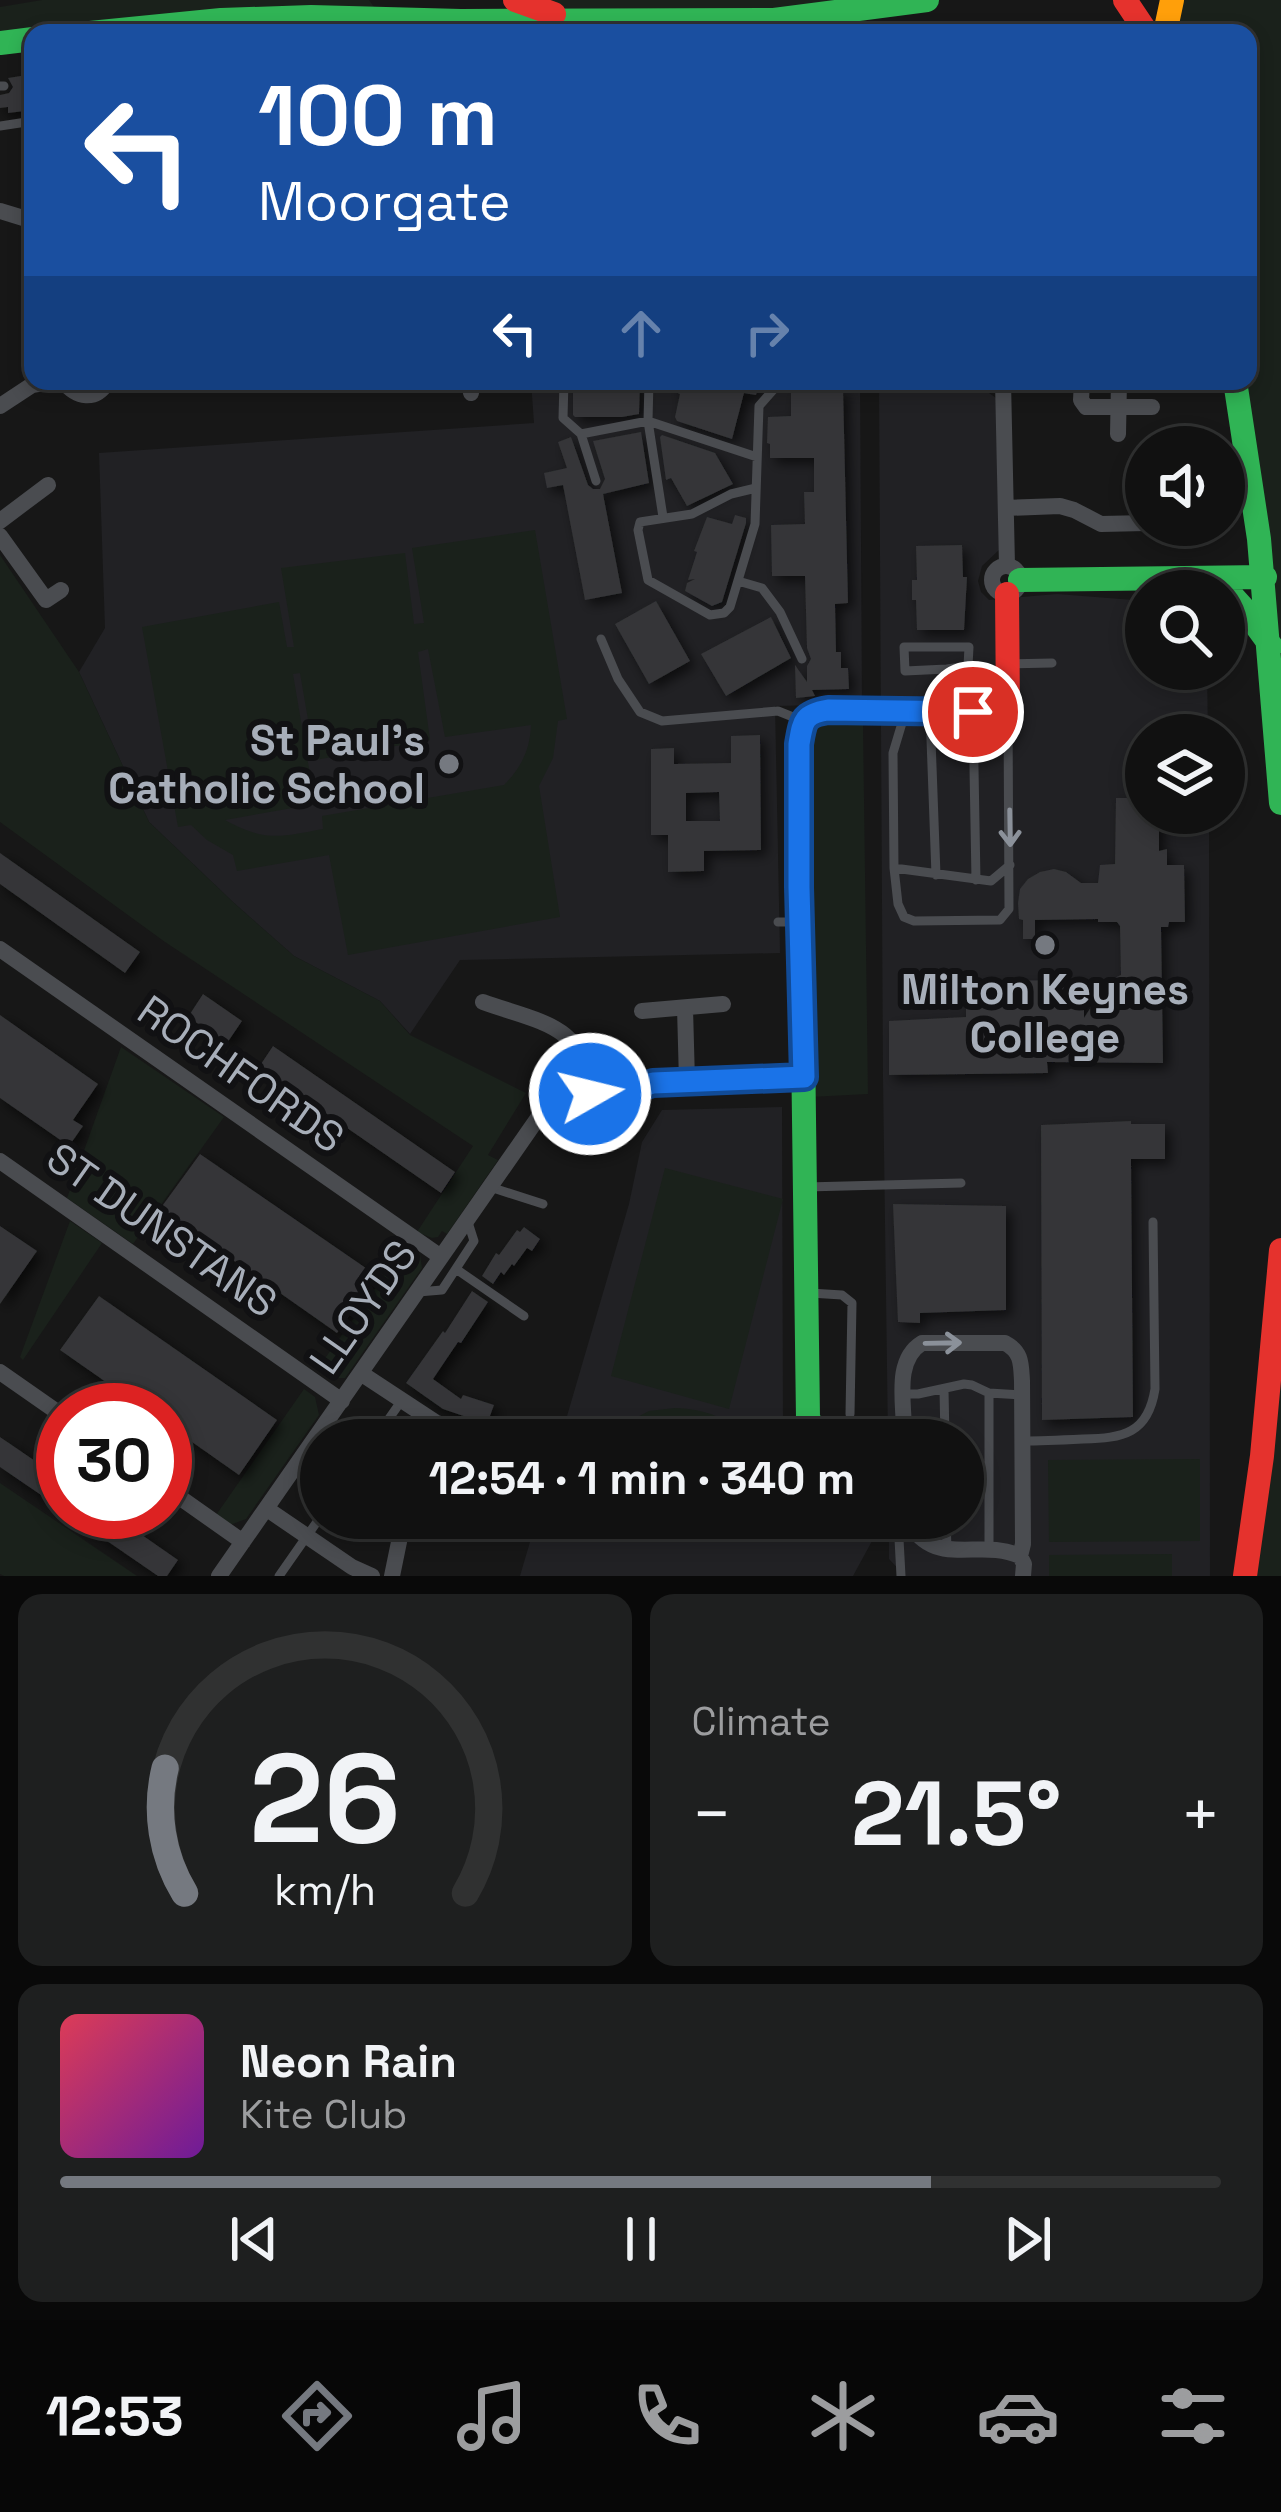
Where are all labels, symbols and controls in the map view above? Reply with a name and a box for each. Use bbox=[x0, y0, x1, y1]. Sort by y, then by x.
text: 100 m bbox=[258, 62, 498, 170]
icon: left bbox=[60, 72, 216, 228]
text: Moorgate bbox=[258, 167, 511, 236]
icon: left bbox=[482, 300, 548, 366]
icon: ahead bbox=[608, 300, 674, 366]
icon: right bbox=[734, 300, 800, 366]
map controls bbox=[1125, 426, 1245, 834]
button: sound bbox=[1125, 426, 1245, 546]
button: search bbox=[1125, 570, 1245, 690]
pin bbox=[922, 661, 1024, 763]
icon: arrive bbox=[940, 679, 1006, 745]
place label: St Paul's Catholic School bbox=[108, 714, 425, 815]
button: layers bbox=[1125, 714, 1245, 834]
marker: St Paul's Catholic School bbox=[436, 751, 462, 777]
one-way arrow bbox=[998, 808, 1021, 847]
marker: Milton Keynes College bbox=[1032, 932, 1058, 958]
place label: Milton Keynes College bbox=[901, 963, 1189, 1064]
street label: ROCHFORDS bbox=[128, 984, 354, 1164]
position arrow bbox=[527, 1031, 653, 1157]
street label: ST DUNSTANS bbox=[37, 1131, 287, 1329]
street label: LLOYDS bbox=[298, 1230, 428, 1384]
one-way arrow bbox=[923, 1332, 962, 1354]
speed limit sign: 30 bbox=[36, 1383, 192, 1539]
text: 12:54 · 1 min · 340 m bbox=[429, 1450, 855, 1507]
text: Climate bbox=[692, 1697, 831, 1746]
text: 26 bbox=[249, 1719, 400, 1878]
text: 21.5° bbox=[851, 1756, 1061, 1871]
text: − bbox=[692, 1772, 732, 1856]
text: + bbox=[1180, 1772, 1221, 1856]
text: km/h bbox=[274, 1863, 376, 1918]
text: Neon Rain bbox=[240, 2033, 457, 2090]
text: Kite Club bbox=[240, 2090, 407, 2139]
icon: previous bbox=[221, 2206, 287, 2272]
icon: pause bbox=[608, 2206, 674, 2272]
icon: next bbox=[995, 2206, 1061, 2272]
icon: directions bbox=[275, 2374, 359, 2458]
icon: music bbox=[450, 2374, 534, 2458]
icon: phone bbox=[625, 2374, 709, 2458]
icon: climate bbox=[801, 2374, 885, 2458]
icon: car bbox=[976, 2374, 1060, 2458]
icon: filters bbox=[1151, 2374, 1235, 2458]
text: 12:53 bbox=[46, 2382, 183, 2451]

